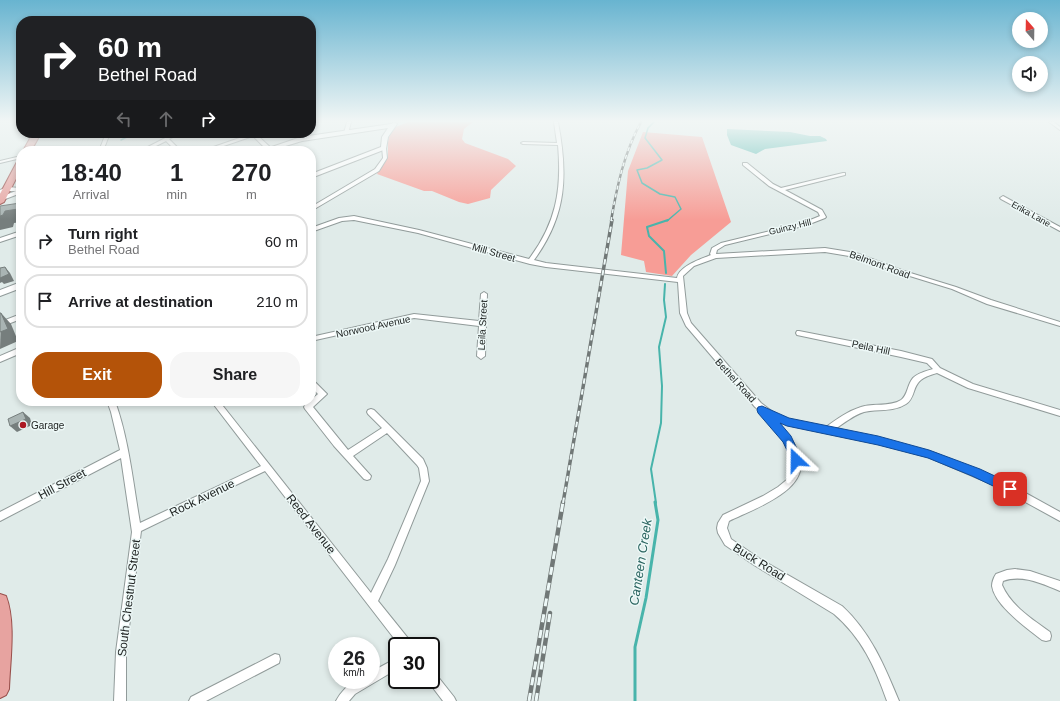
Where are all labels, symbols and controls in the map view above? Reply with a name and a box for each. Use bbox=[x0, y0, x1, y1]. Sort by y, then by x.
north arrow bbox=[1012, 12, 1048, 48]
map controls bbox=[1012, 12, 1048, 92]
icon: right bbox=[32, 32, 84, 84]
text: 60 m bbox=[98, 32, 162, 63]
button: sound bbox=[1012, 56, 1048, 92]
text: Bethel Road bbox=[98, 65, 197, 85]
icon: left bbox=[113, 108, 135, 130]
icon: ahead bbox=[155, 108, 177, 130]
icon: right bbox=[197, 108, 219, 130]
text: 18:40 bbox=[60, 159, 122, 186]
text: 1 bbox=[170, 159, 183, 186]
text: 270 bbox=[232, 159, 272, 186]
text: Arrival bbox=[73, 187, 110, 202]
text: min bbox=[166, 187, 187, 202]
text: m bbox=[246, 187, 257, 202]
street label: Erika Lane bbox=[1010, 199, 1052, 229]
street label: Guinzy Hill bbox=[768, 217, 812, 237]
text: Turn right bbox=[68, 225, 138, 242]
icon: right bbox=[34, 230, 56, 252]
text: 60 m bbox=[265, 233, 298, 250]
street label: Mill Street bbox=[471, 241, 517, 264]
text: Bethel Road bbox=[68, 242, 140, 257]
street label: Belmont Road bbox=[848, 248, 911, 280]
icon: arrive bbox=[34, 290, 56, 312]
text: Arrive at destination bbox=[68, 293, 213, 310]
text: 210 m bbox=[256, 293, 298, 310]
street label: Leila Street bbox=[476, 299, 489, 351]
street label: Norwood Avenue bbox=[335, 313, 412, 340]
street label: Peila Hill bbox=[851, 338, 891, 357]
button: Exit bbox=[32, 352, 162, 398]
button: Share bbox=[170, 352, 300, 398]
street label: Bethel Road bbox=[713, 356, 758, 404]
marker: Garage bbox=[18, 420, 28, 430]
place label: Garage bbox=[31, 420, 65, 431]
position arrow bbox=[775, 439, 817, 481]
street label: Hill Street bbox=[36, 465, 89, 502]
pin bbox=[993, 472, 1027, 506]
street label: Rock Avenue bbox=[167, 476, 237, 520]
icon: arrive bbox=[999, 478, 1021, 500]
street label: Reed Avenue bbox=[283, 491, 339, 557]
water label: Canteen Creek bbox=[626, 516, 655, 606]
street label: South Chestnut Street bbox=[115, 538, 143, 657]
street label: Buck Road bbox=[730, 541, 788, 583]
speed limit sign: 30 bbox=[388, 637, 440, 689]
text: 26 bbox=[343, 647, 365, 669]
text: km/h bbox=[343, 667, 365, 678]

